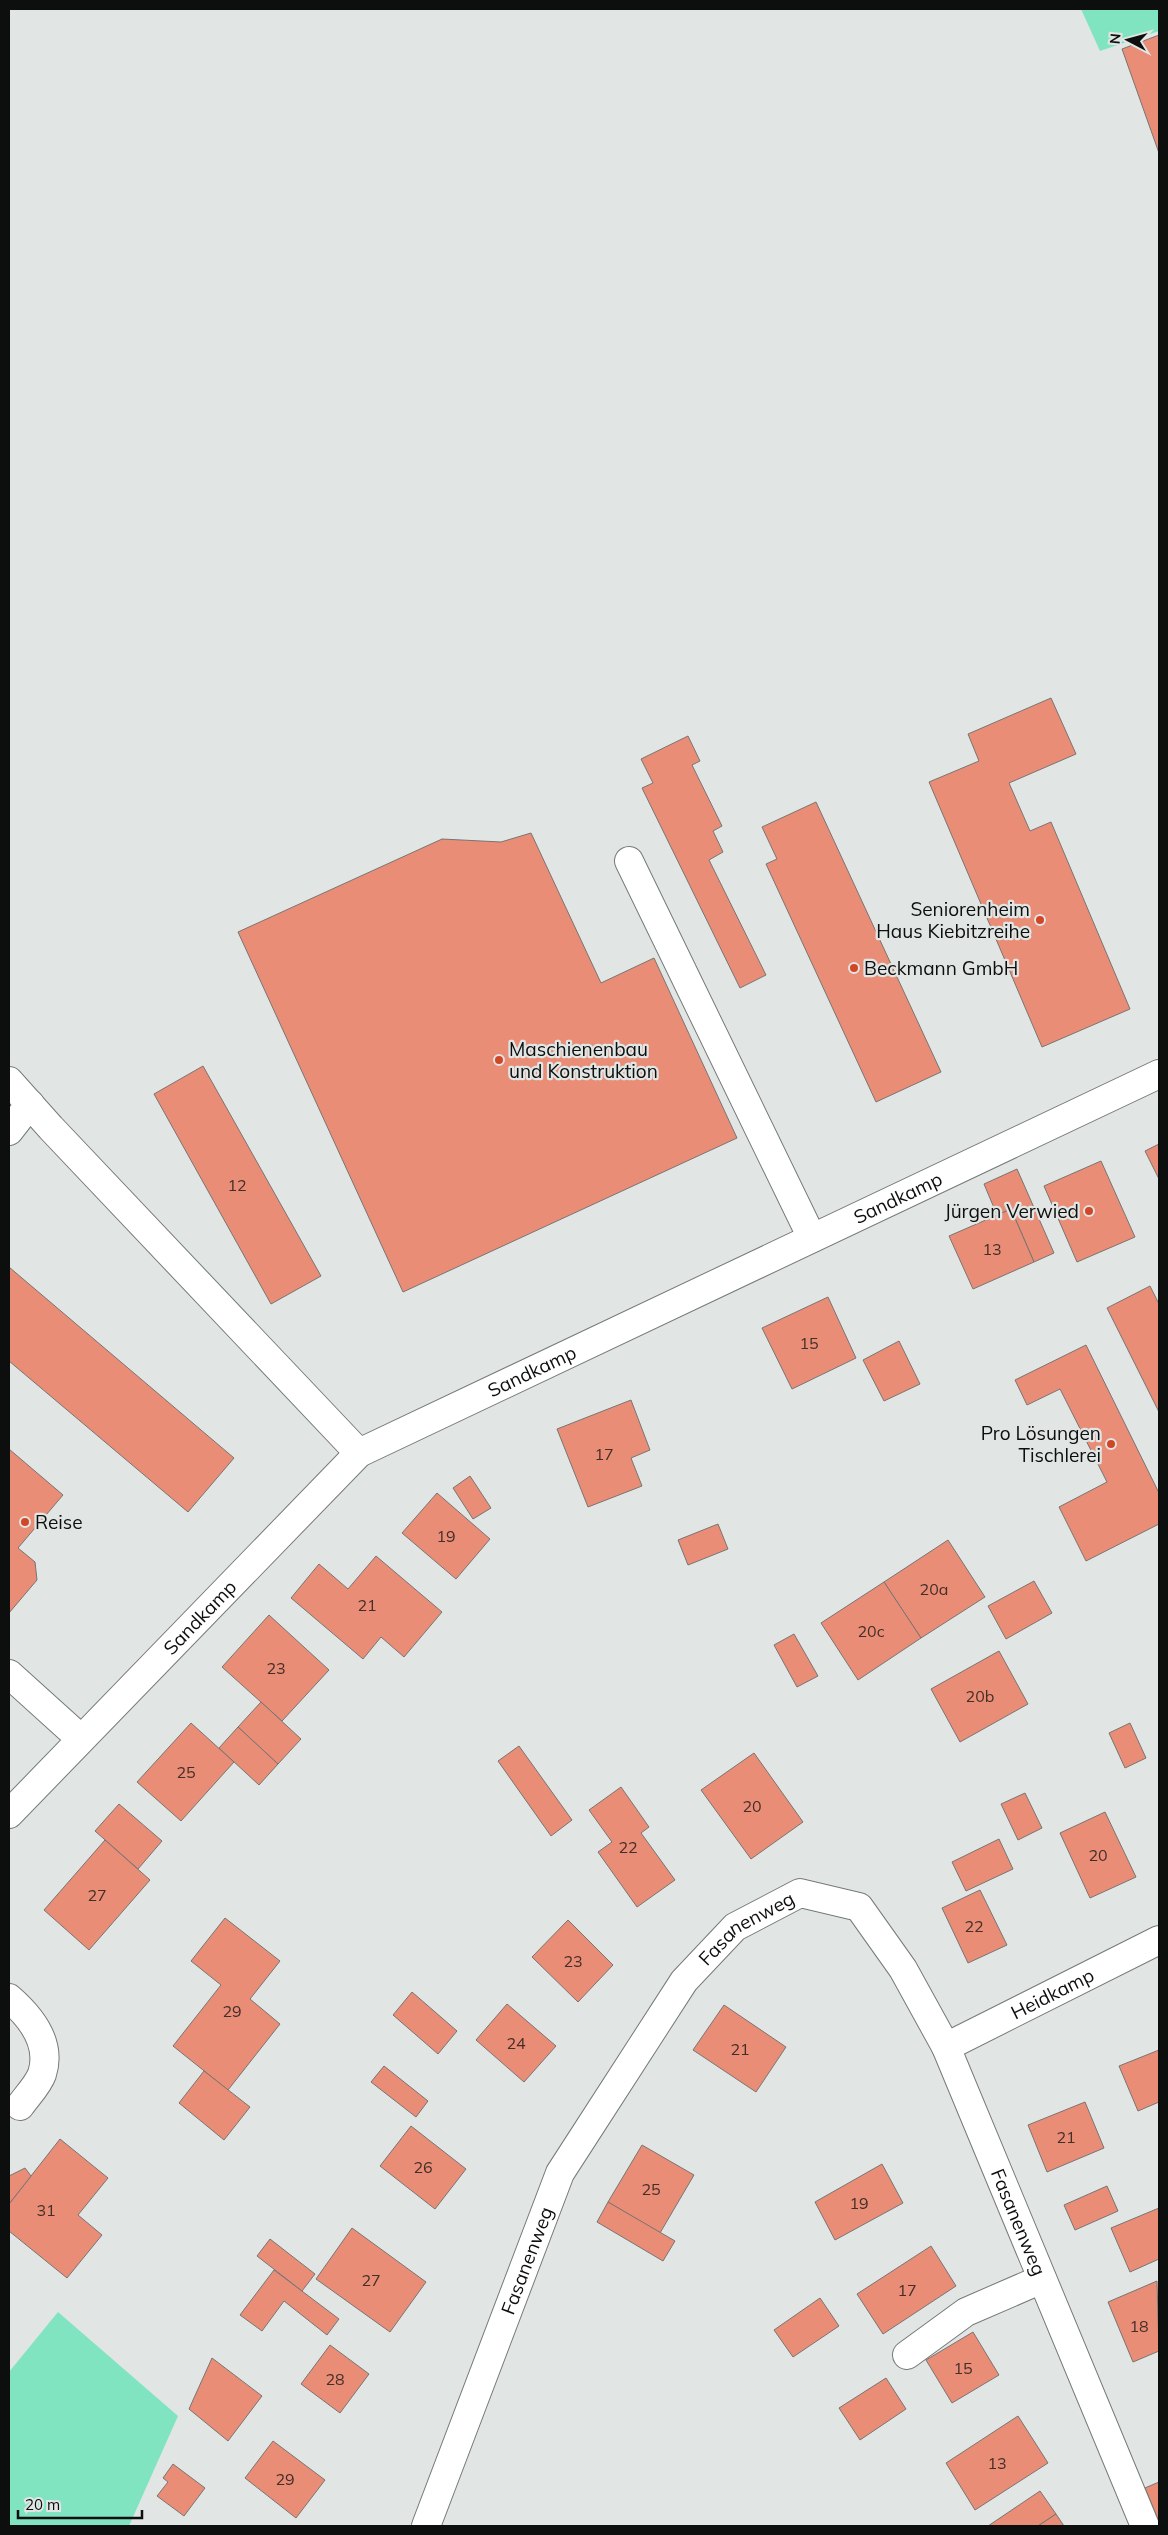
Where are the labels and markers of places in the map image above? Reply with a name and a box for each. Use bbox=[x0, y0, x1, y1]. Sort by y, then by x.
place label: Seniorenheim Haus Kiebitzreihe bbox=[876, 897, 1030, 943]
marker: Seniorenheim Haus Kiebitzreihe bbox=[1034, 914, 1046, 926]
place label: Beckmann GmbH bbox=[864, 956, 1018, 980]
marker: Beckmann GmbH bbox=[848, 962, 860, 974]
place label: Maschienenbau und Konstruktion bbox=[509, 1037, 658, 1083]
marker: Maschienenbau und Konstruktion bbox=[493, 1054, 505, 1066]
place label: Jürgen Verwied bbox=[944, 1199, 1079, 1223]
marker: Jürgen Verwied bbox=[1083, 1205, 1095, 1217]
place label: Pro Lösungen Tischlerei bbox=[981, 1421, 1101, 1467]
marker: Pro Lösungen Tischlerei bbox=[1105, 1438, 1117, 1450]
place label: Reise bbox=[35, 1510, 83, 1534]
marker: Reise bbox=[19, 1516, 31, 1528]

